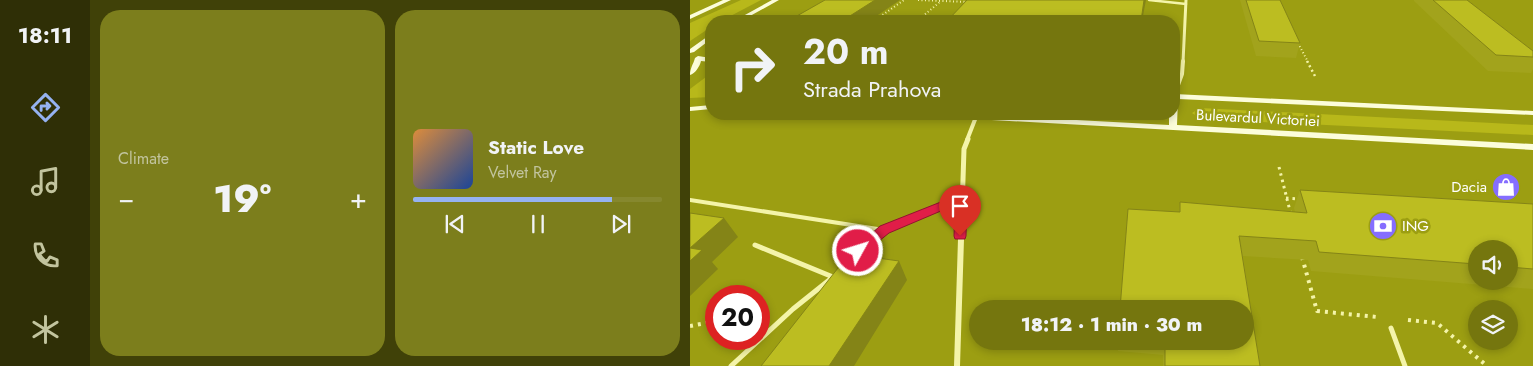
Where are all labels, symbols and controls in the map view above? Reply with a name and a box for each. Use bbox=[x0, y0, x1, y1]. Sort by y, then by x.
text: 18:11 bbox=[18, 19, 72, 51]
text: 20 m bbox=[803, 27, 888, 77]
icon: right bbox=[720, 35, 785, 100]
text: Strada Prahova bbox=[803, 73, 941, 105]
icon: directions bbox=[28, 90, 63, 125]
street label: Bulevardul Victoriei bbox=[1196, 104, 1320, 132]
text: Static Love bbox=[488, 134, 584, 161]
text: Climate bbox=[118, 147, 169, 170]
text: Velvet Ray bbox=[488, 161, 557, 184]
icon: music bbox=[28, 164, 63, 199]
text: 19° bbox=[213, 171, 271, 226]
shop icon: Dacia bbox=[1491, 172, 1521, 202]
place label: Dacia bbox=[1451, 176, 1487, 198]
text: − bbox=[118, 178, 135, 219]
text: + bbox=[350, 178, 367, 219]
pin bbox=[939, 185, 981, 236]
icon: arrive bbox=[946, 192, 974, 220]
icon: previous bbox=[441, 210, 469, 238]
icon: pause bbox=[524, 210, 552, 238]
icon: next bbox=[607, 210, 635, 238]
bank icon: ING bbox=[1368, 211, 1398, 241]
place label: ING bbox=[1402, 215, 1429, 237]
position arrow bbox=[831, 224, 883, 276]
icon: phone bbox=[28, 238, 63, 273]
map controls bbox=[1468, 240, 1518, 350]
button: sound bbox=[1468, 240, 1518, 290]
speed limit sign: 20 bbox=[705, 285, 770, 350]
button: layers bbox=[1468, 300, 1518, 350]
text: 18:12 · 1 min · 30 m bbox=[1021, 311, 1202, 338]
icon: climate bbox=[28, 312, 63, 347]

